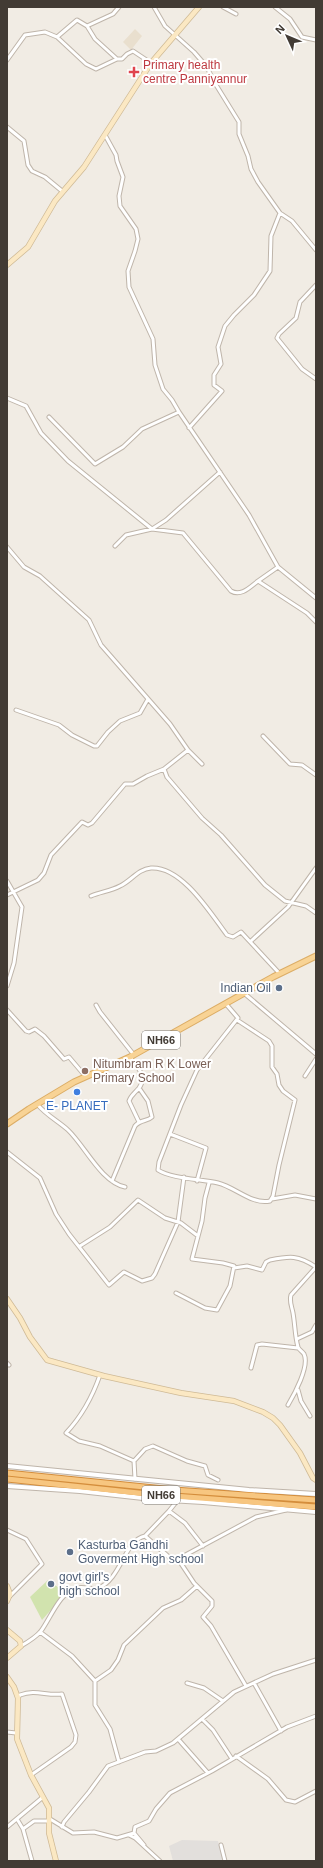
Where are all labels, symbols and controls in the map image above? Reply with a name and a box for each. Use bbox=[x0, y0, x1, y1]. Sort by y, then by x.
north arrow bbox=[267, 16, 307, 56]
text: N bbox=[273, 22, 287, 36]
place label: Primary health centre Panniyannur bbox=[143, 58, 247, 86]
marker: Primary health centre Panniyannur bbox=[128, 66, 140, 78]
place label: Indian Oil bbox=[220, 981, 271, 995]
marker: Indian Oil bbox=[274, 983, 284, 993]
road number: NH66 bbox=[142, 1031, 180, 1049]
place label: Nitumbram R K Lower Primary School bbox=[93, 1057, 211, 1085]
marker: Nitumbram R K Lower Primary School bbox=[80, 1066, 90, 1076]
marker: E- PLANET bbox=[72, 1087, 82, 1097]
place label: E- PLANET bbox=[46, 1099, 109, 1113]
road number: NH66 bbox=[142, 1486, 180, 1504]
place label: Kasturba Gandhi Goverment High school bbox=[78, 1538, 203, 1566]
marker: Kasturba Gandhi Goverment High school bbox=[65, 1547, 75, 1557]
place label: govt girl's high school bbox=[59, 1570, 120, 1598]
marker: govt girl's high school bbox=[46, 1579, 56, 1589]

